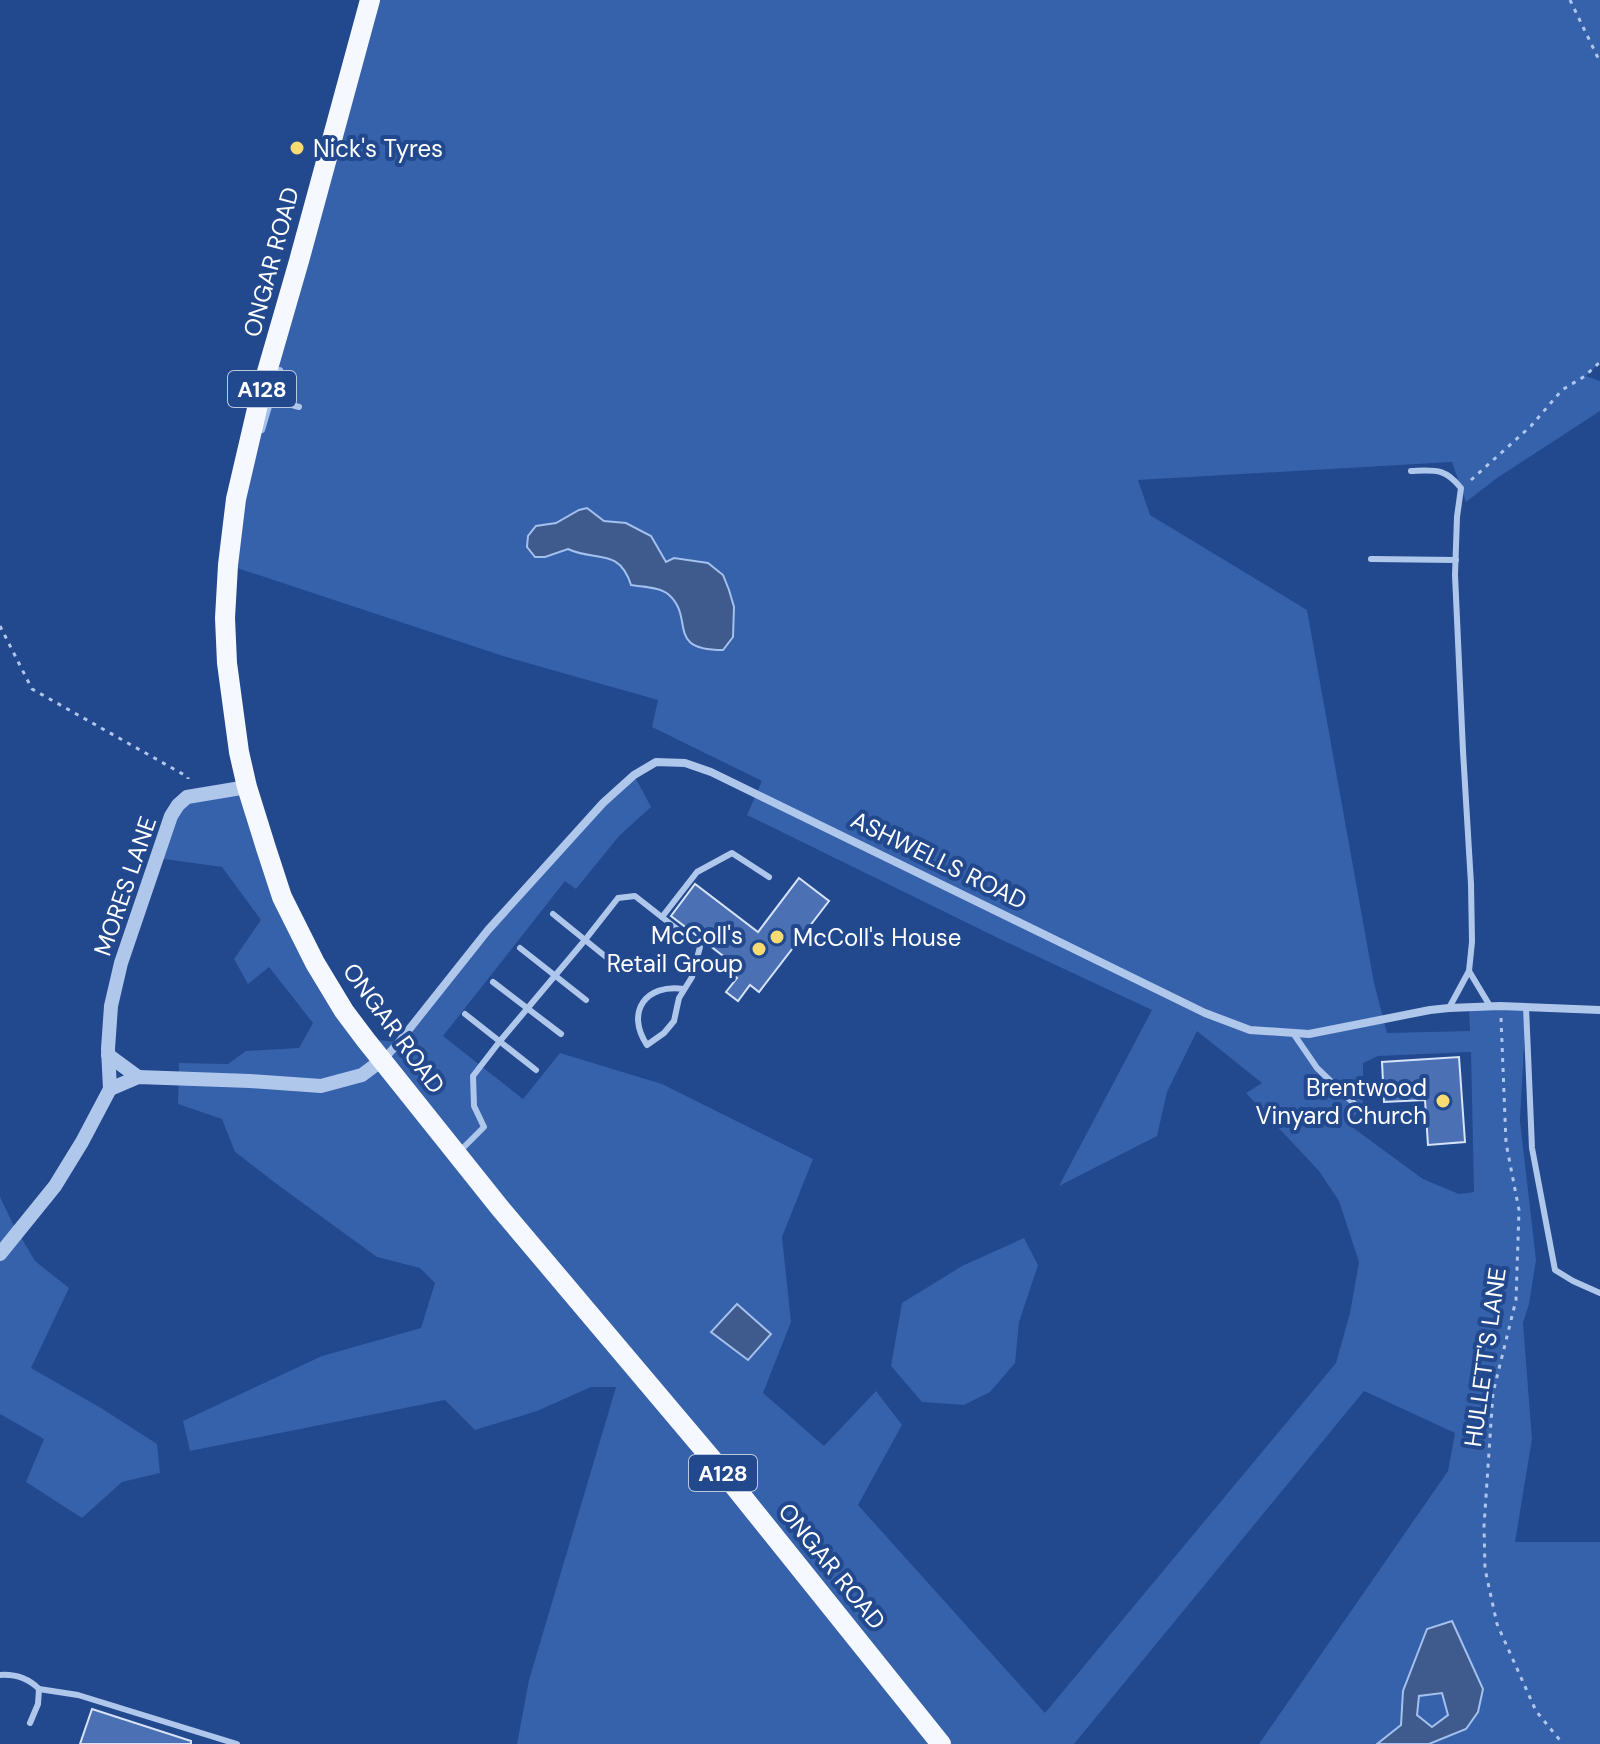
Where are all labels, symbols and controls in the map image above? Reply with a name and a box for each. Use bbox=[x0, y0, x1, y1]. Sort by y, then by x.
place label: Nick's Tyres bbox=[313, 133, 443, 164]
marker: Nick's Tyres bbox=[288, 139, 306, 157]
street label: ONGAR ROAD bbox=[236, 184, 306, 340]
road number: A128 bbox=[228, 371, 296, 407]
street label: ASHWELLS ROAD bbox=[846, 804, 1032, 916]
street label: MORES LANE bbox=[87, 812, 163, 960]
place label: McColl's Retail Group bbox=[607, 920, 743, 979]
place label: McColl's House bbox=[793, 922, 961, 953]
marker: McColl's House bbox=[768, 928, 786, 946]
marker: McColl's Retail Group bbox=[750, 940, 768, 958]
street label: ONGAR ROAD bbox=[336, 957, 452, 1099]
place label: Brentwood Vinyard Church bbox=[1256, 1072, 1427, 1131]
marker: Brentwood Vinyard Church bbox=[1434, 1092, 1452, 1110]
street label: HULLETT'S LANE bbox=[1457, 1265, 1513, 1449]
road number: A128 bbox=[689, 1455, 757, 1491]
street label: ONGAR ROAD bbox=[771, 1496, 893, 1636]

